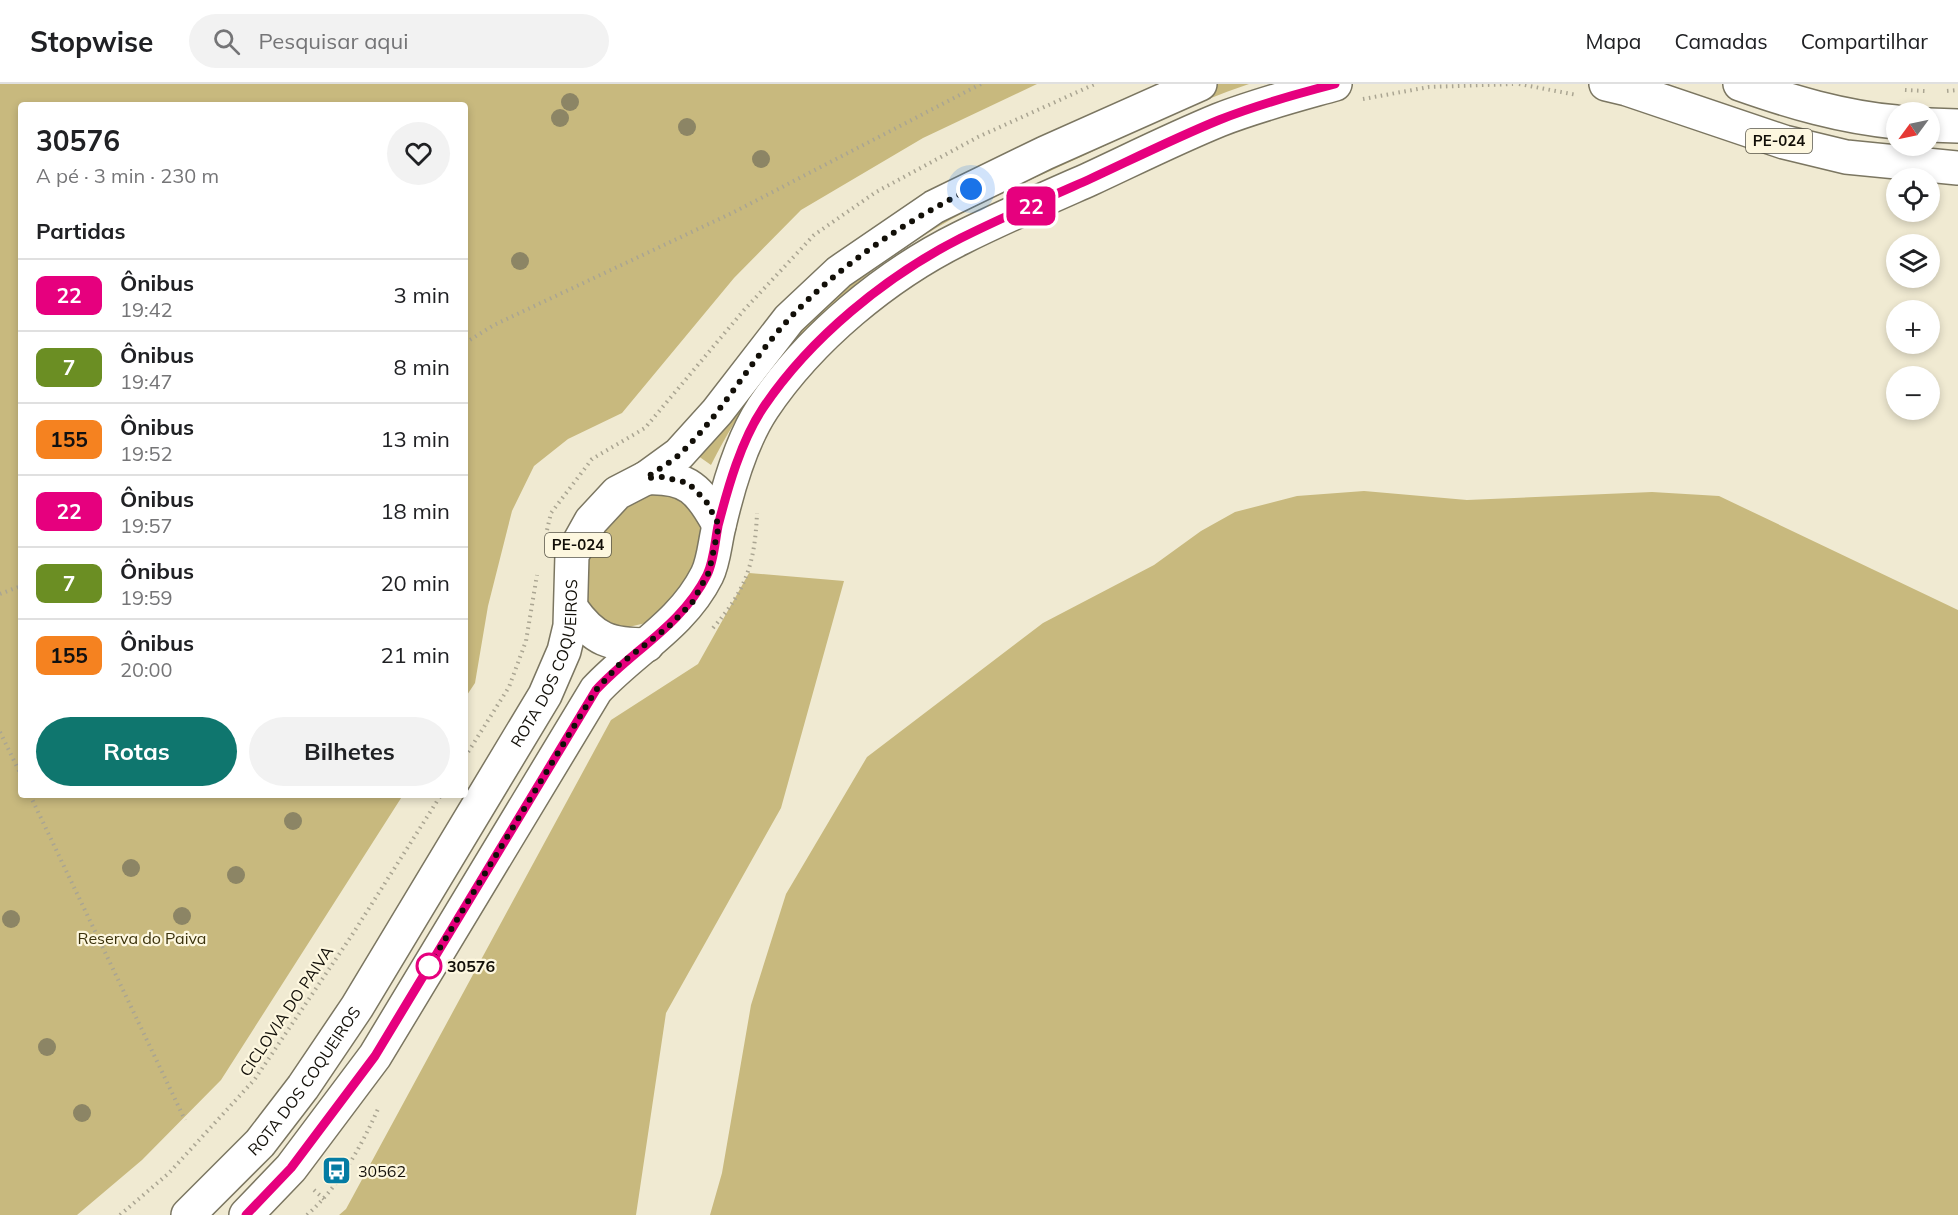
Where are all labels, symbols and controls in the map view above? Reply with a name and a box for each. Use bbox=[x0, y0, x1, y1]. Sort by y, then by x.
search box bbox=[189, 14, 609, 68]
text: Stopwise bbox=[30, 24, 153, 59]
icon: search bbox=[210, 25, 243, 58]
text: Pesquisar aqui bbox=[258, 27, 408, 55]
text: Mapa bbox=[1586, 28, 1641, 54]
text: Camadas bbox=[1674, 28, 1768, 54]
text: Compartilhar bbox=[1801, 28, 1928, 54]
north arrow bbox=[1886, 102, 1940, 156]
map controls bbox=[1886, 102, 1940, 420]
button: heart bbox=[387, 122, 450, 185]
text: 30576 bbox=[36, 123, 120, 158]
road number: PE-024 bbox=[1746, 129, 1812, 153]
text: A pé · 3 min · 230 m bbox=[36, 163, 219, 188]
button: locate bbox=[1886, 168, 1940, 222]
your location bbox=[956, 174, 986, 204]
line badge: 22 bbox=[1004, 186, 1058, 226]
text: 22 bbox=[1018, 193, 1044, 219]
text: Partidas bbox=[36, 217, 125, 245]
button: layers bbox=[1886, 234, 1940, 288]
text: Ônibus bbox=[120, 269, 194, 297]
text: 3 min bbox=[394, 281, 450, 309]
text: 22 bbox=[56, 282, 82, 308]
text: 19:42 bbox=[120, 297, 173, 322]
button: + bbox=[1886, 300, 1940, 354]
text: Ônibus bbox=[120, 341, 194, 369]
text: 8 min bbox=[394, 353, 450, 381]
text: 7 bbox=[63, 354, 75, 380]
button: − bbox=[1886, 366, 1940, 420]
text: 19:47 bbox=[120, 369, 173, 394]
text: Ônibus bbox=[120, 413, 194, 441]
text: 13 min bbox=[380, 425, 450, 453]
text: 155 bbox=[50, 426, 88, 452]
text: 19:52 bbox=[120, 441, 173, 466]
text: Ônibus bbox=[120, 485, 194, 513]
text: 18 min bbox=[380, 497, 450, 525]
text: 22 bbox=[56, 498, 82, 524]
text: 19:57 bbox=[120, 513, 173, 538]
road number: PE-024 bbox=[545, 533, 611, 557]
text: Ônibus bbox=[120, 557, 194, 585]
text: 20 min bbox=[380, 569, 450, 597]
text: 7 bbox=[63, 570, 75, 596]
street label: ROTA DOS COQUEIROS bbox=[506, 579, 581, 751]
text: 19:59 bbox=[120, 585, 173, 610]
text: Ônibus bbox=[120, 629, 194, 657]
text: 21 min bbox=[380, 641, 450, 669]
text: 155 bbox=[50, 642, 88, 668]
text: 20:00 bbox=[120, 657, 173, 682]
button: Rotas bbox=[36, 717, 237, 786]
button: Bilhetes bbox=[249, 717, 450, 786]
park label: Reserva do Paiva bbox=[78, 928, 206, 948]
street label: CICLOVIA DO PAIVA bbox=[235, 942, 337, 1080]
marker: 30576 bbox=[416, 953, 442, 979]
place label: 30576 bbox=[447, 956, 495, 976]
street label: ROTA DOS COQUEIROS bbox=[243, 1002, 365, 1160]
bus stop icon: 30562 bbox=[321, 1155, 353, 1187]
place label: 30562 bbox=[358, 1161, 406, 1181]

